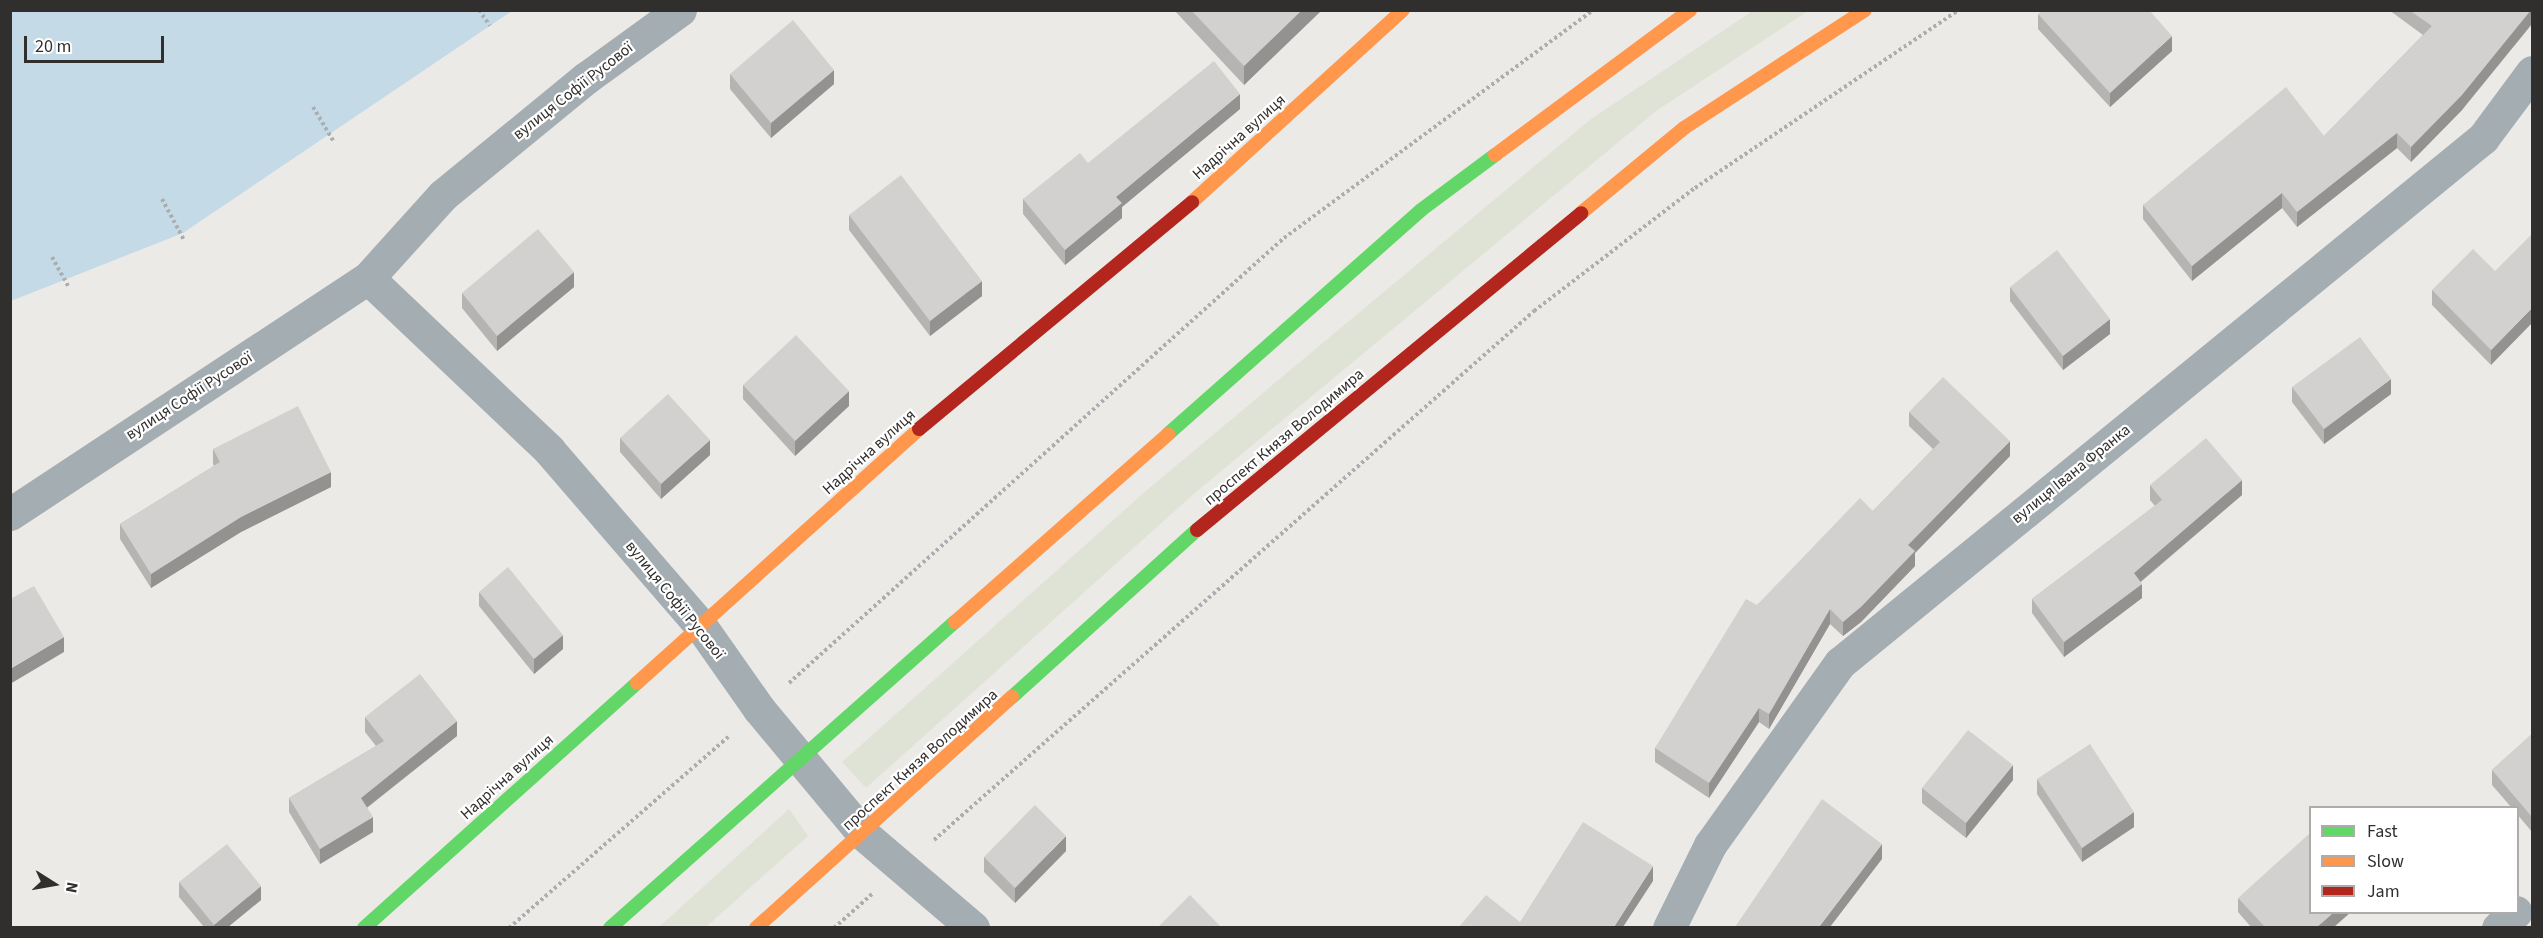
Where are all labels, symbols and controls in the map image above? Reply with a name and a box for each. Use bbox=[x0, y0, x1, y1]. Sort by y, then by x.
scale bar bbox=[27, 24, 166, 62]
text: 20 m bbox=[35, 34, 71, 59]
street label: вулиця Софії Русової bbox=[509, 38, 637, 144]
street label: Надрічна вулиця bbox=[1189, 90, 1289, 184]
street label: вулиця Софії Русової bbox=[122, 348, 256, 444]
street label: проспект Князя Володимира bbox=[1200, 365, 1368, 509]
street label: Надрічна вулиця bbox=[819, 405, 919, 499]
street label: вулиця Івана Франка bbox=[2008, 420, 2134, 528]
street label: вулиця Софії Русової bbox=[621, 537, 729, 663]
street label: проспект Князя Володимира bbox=[838, 685, 1002, 835]
street label: Надрічна вулиця bbox=[457, 730, 557, 824]
legend bbox=[2309, 806, 2519, 914]
text: Fast bbox=[2367, 819, 2398, 844]
text: Slow bbox=[2367, 849, 2404, 874]
north arrow bbox=[24, 854, 84, 914]
text: Jam bbox=[2367, 879, 2400, 904]
text: N bbox=[60, 880, 83, 895]

